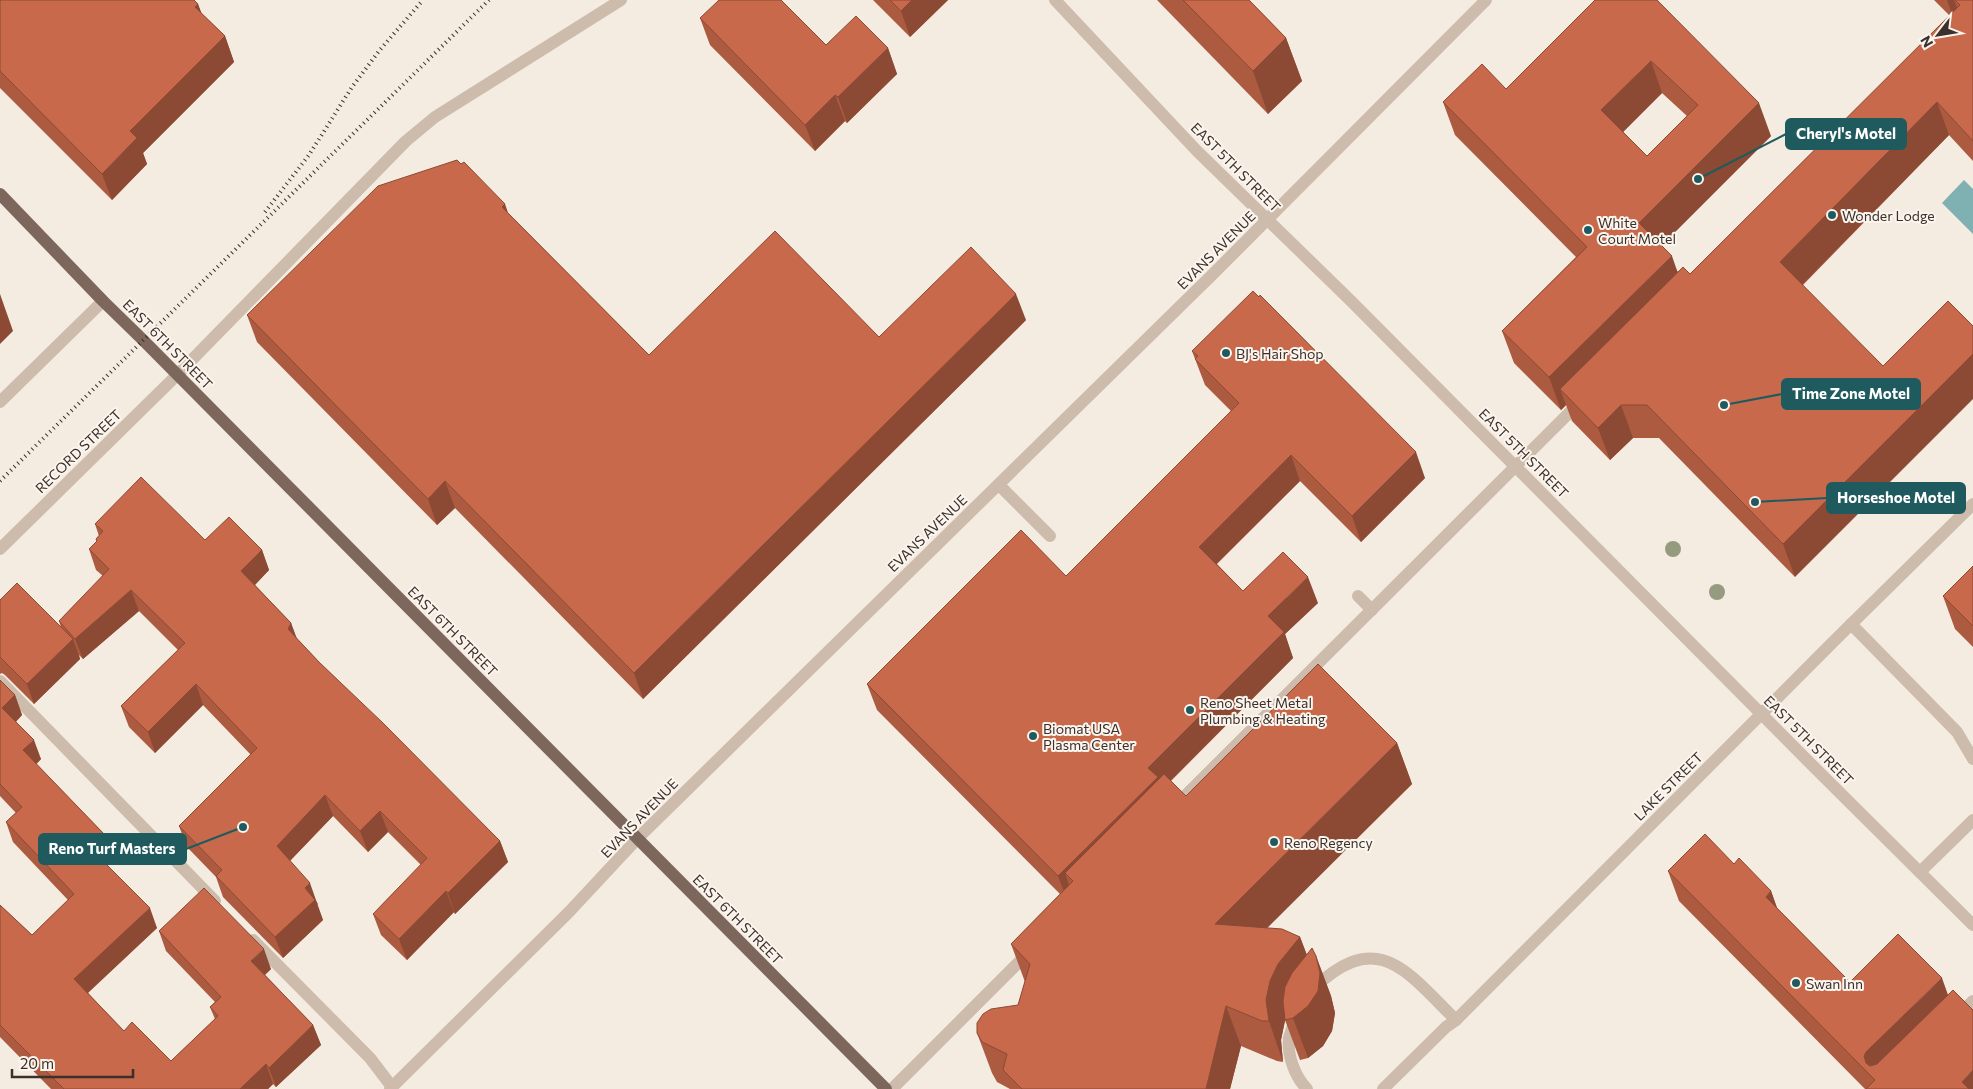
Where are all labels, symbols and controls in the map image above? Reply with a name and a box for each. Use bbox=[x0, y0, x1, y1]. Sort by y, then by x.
north arrow bbox=[1913, 10, 1963, 60]
text: N bbox=[1916, 33, 1936, 51]
street label: EAST 5TH STREET bbox=[1188, 119, 1284, 215]
callout: Cheryl's Motel bbox=[1786, 119, 1906, 149]
text: Cheryl's Motel bbox=[1796, 124, 1896, 142]
street label: EVANS AVENUE bbox=[1173, 207, 1259, 293]
place label: Wonder Lodge bbox=[1842, 207, 1935, 224]
marker: Wonder Lodge bbox=[1826, 209, 1838, 221]
place label: White Court Motel bbox=[1598, 214, 1676, 247]
marker: White Court Motel bbox=[1582, 224, 1594, 236]
street label: EAST 6TH STREET bbox=[120, 296, 216, 392]
place label: BJ's Hair Shop bbox=[1236, 345, 1324, 362]
marker: BJ's Hair Shop bbox=[1220, 347, 1232, 359]
callout: Time Zone Motel bbox=[1782, 379, 1920, 409]
text: Time Zone Motel bbox=[1792, 384, 1910, 402]
street label: EAST 5TH STREET bbox=[1476, 405, 1572, 501]
street label: RECORD STREET bbox=[31, 406, 125, 496]
callout: Horseshoe Motel bbox=[1827, 483, 1965, 513]
text: Horseshoe Motel bbox=[1837, 488, 1955, 506]
street label: EVANS AVENUE bbox=[884, 491, 970, 575]
street label: EAST 6TH STREET bbox=[405, 583, 501, 679]
street label: EAST 5TH STREET bbox=[1761, 692, 1857, 788]
place label: Reno Sheet Metal Plumbing & Heating bbox=[1200, 694, 1326, 727]
marker: Reno Sheet Metal Plumbing & Heating bbox=[1184, 704, 1196, 716]
place label: Biomat USA Plasma Center bbox=[1043, 720, 1135, 753]
marker: Biomat USA Plasma Center bbox=[1027, 730, 1039, 742]
street label: LAKE STREET bbox=[1630, 748, 1706, 824]
street label: EVANS AVENUE bbox=[597, 775, 681, 861]
callout: Reno Turf Masters bbox=[39, 834, 186, 864]
place label: Reno Regency bbox=[1284, 834, 1373, 851]
marker: Reno Regency bbox=[1268, 836, 1280, 848]
text: Reno Turf Masters bbox=[49, 839, 175, 857]
street label: EAST 6TH STREET bbox=[690, 871, 786, 967]
place label: Swan Inn bbox=[1806, 975, 1863, 992]
marker: Swan Inn bbox=[1790, 977, 1802, 989]
scale bar bbox=[12, 1046, 134, 1078]
text: 20 m bbox=[20, 1054, 54, 1072]

